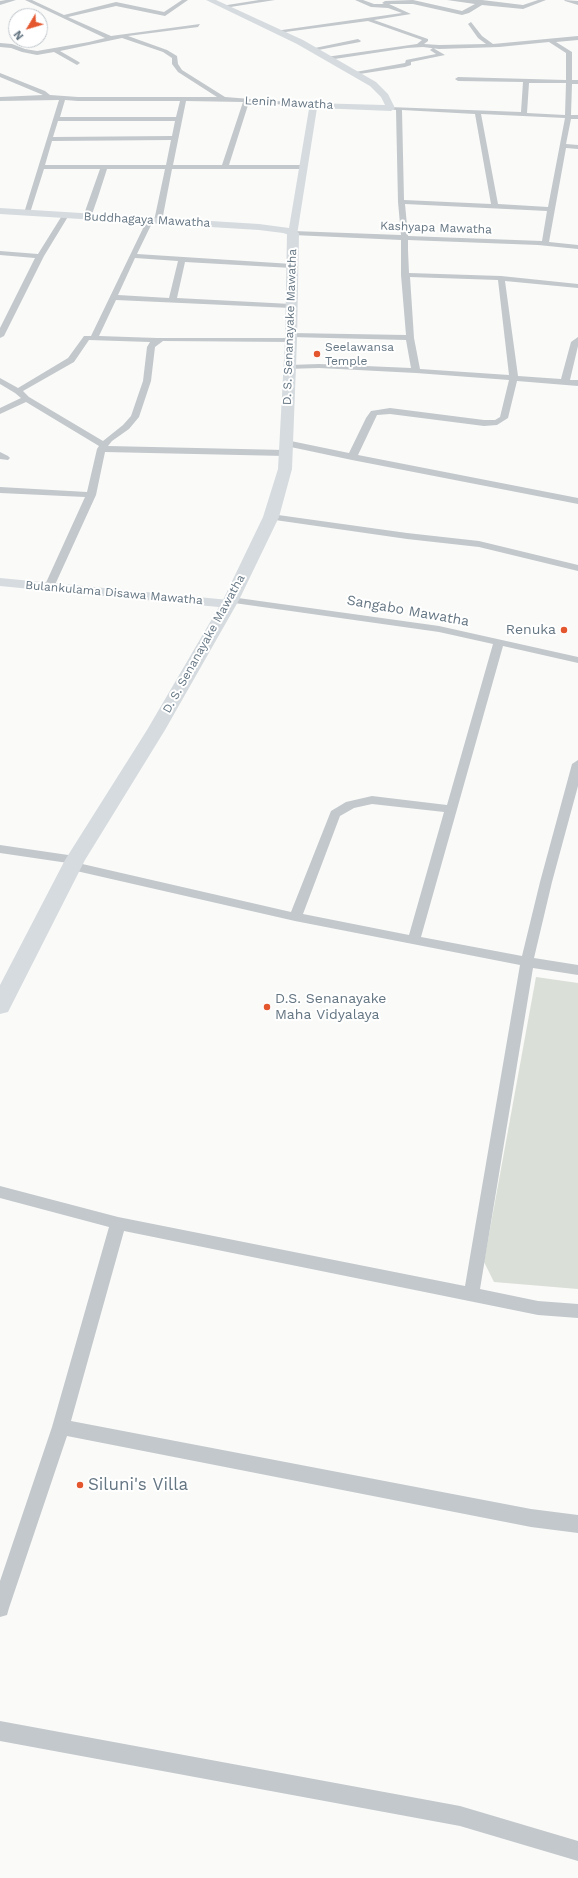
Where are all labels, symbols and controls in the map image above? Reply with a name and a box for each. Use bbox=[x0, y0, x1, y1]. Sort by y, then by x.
north arrow bbox=[8, 8, 48, 48]
text: N bbox=[11, 28, 27, 42]
street label: Lenin Mawatha bbox=[244, 93, 334, 113]
street label: Buddhagaya Mawatha bbox=[83, 209, 211, 231]
street label: Kashyapa Mawatha bbox=[380, 219, 492, 237]
street label: D. S. Senanayake Mawatha bbox=[280, 249, 300, 405]
place label: Seelawansa Temple bbox=[325, 340, 394, 368]
marker: Seelawansa Temple bbox=[312, 349, 322, 359]
street label: D. S. Senanayake Mawatha bbox=[160, 572, 248, 716]
street label: Bulankulama Disawa Mawatha bbox=[25, 578, 203, 608]
street label: Sangabo Mawatha bbox=[345, 592, 471, 630]
place label: Renuka bbox=[506, 622, 556, 638]
marker: Renuka bbox=[559, 625, 569, 635]
place label: D.S. Senanayake Maha Vidyalaya bbox=[275, 991, 386, 1024]
marker: D.S. Senanayake Maha Vidyalaya bbox=[262, 1002, 272, 1012]
place label: Siluni's Villa bbox=[88, 1475, 188, 1495]
marker: Siluni's Villa bbox=[75, 1480, 85, 1490]

